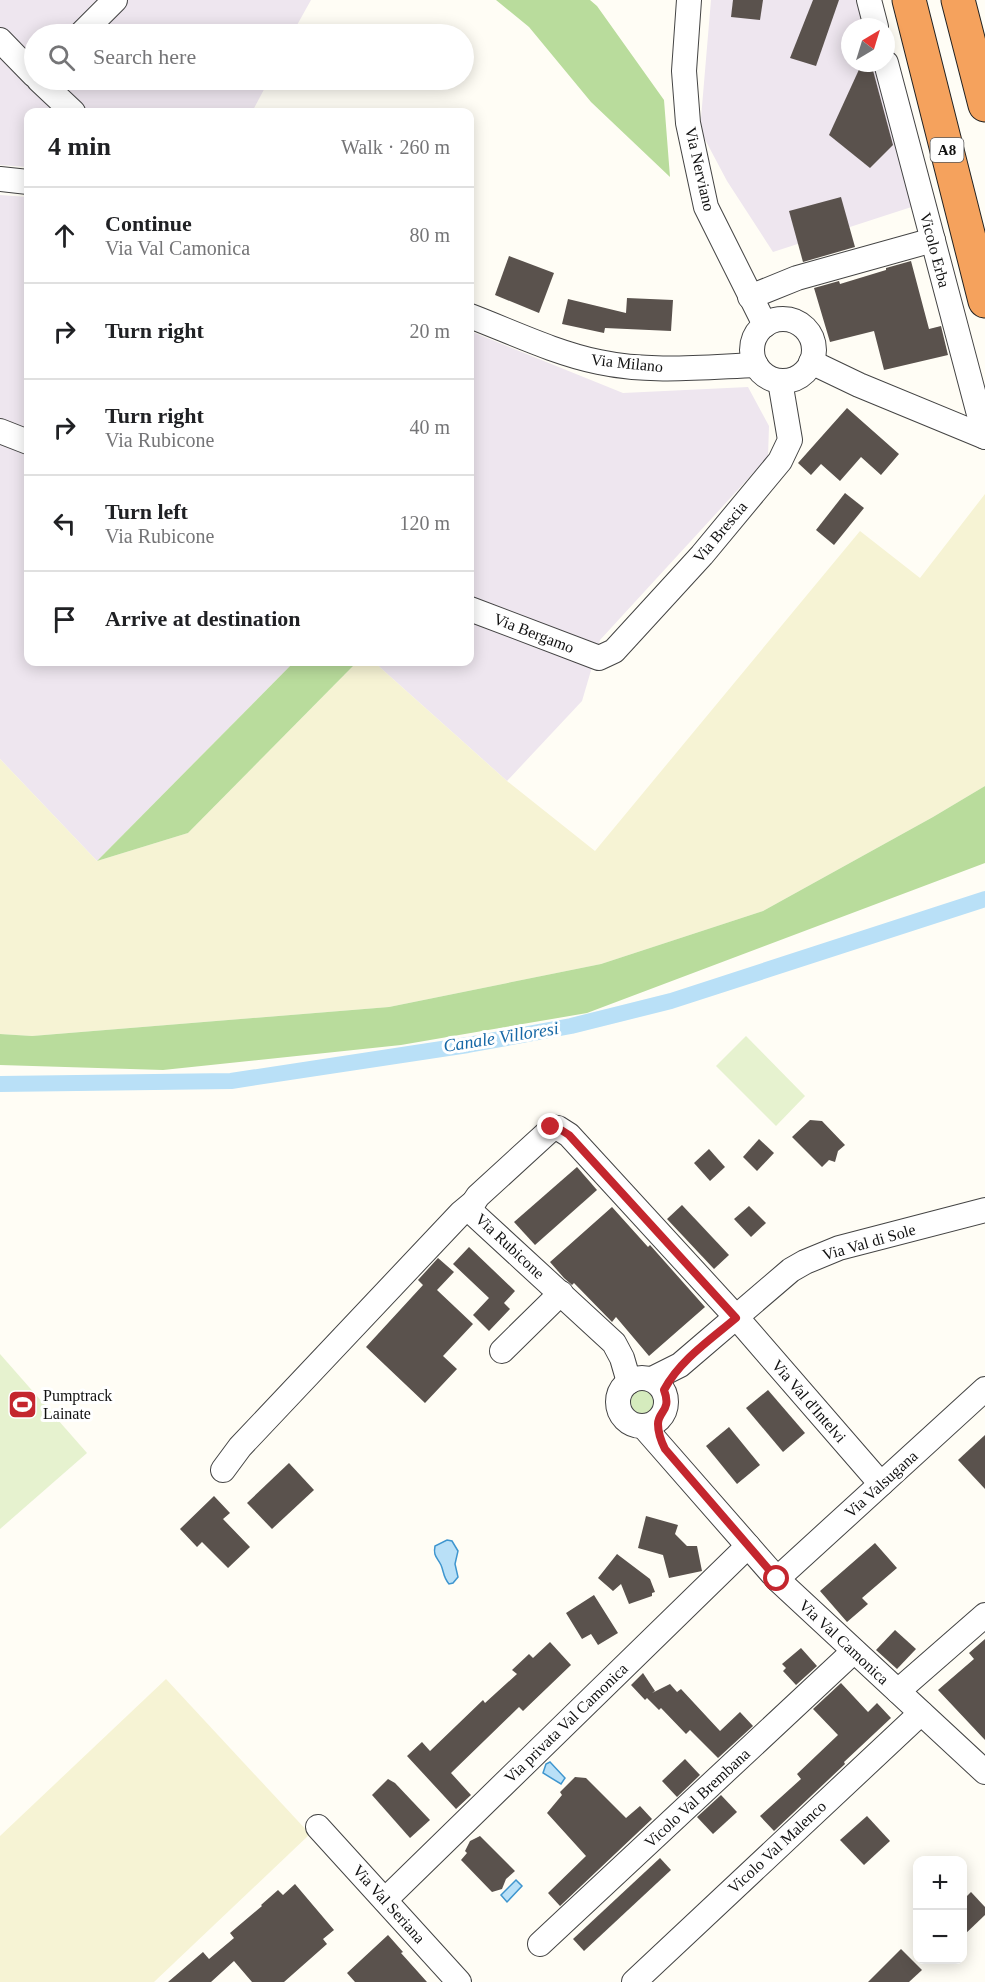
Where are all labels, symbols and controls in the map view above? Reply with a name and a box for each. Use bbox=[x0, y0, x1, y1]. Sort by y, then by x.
north arrow bbox=[841, 18, 895, 72]
search box bbox=[24, 24, 474, 90]
icon: search bbox=[45, 41, 78, 74]
text: Search here bbox=[93, 44, 196, 69]
street label: Via Nerviano bbox=[682, 125, 718, 213]
text: 4 min bbox=[48, 132, 111, 161]
text: Walk · 260 m bbox=[341, 136, 450, 158]
road number: A8 bbox=[930, 138, 964, 162]
text: Continue bbox=[105, 211, 192, 236]
street label: Vicolo Erba bbox=[917, 211, 953, 289]
icon: ahead bbox=[48, 219, 81, 252]
text: 80 m bbox=[409, 224, 450, 246]
text: Via Val Camonica bbox=[105, 237, 250, 259]
icon: right bbox=[48, 315, 81, 348]
text: Turn right bbox=[105, 318, 204, 343]
text: 20 m bbox=[409, 320, 450, 342]
street label: Via Milano bbox=[590, 351, 664, 375]
text: Turn right bbox=[105, 403, 204, 428]
icon: right bbox=[48, 411, 81, 444]
text: 40 m bbox=[409, 416, 450, 438]
text: Via Rubicone bbox=[105, 429, 214, 451]
street label: Via Brescia bbox=[690, 498, 750, 566]
text: Turn left bbox=[105, 499, 188, 524]
icon: left bbox=[48, 507, 81, 540]
text: 120 m bbox=[399, 512, 450, 534]
text: Via Rubicone bbox=[105, 525, 214, 547]
icon: arrive bbox=[48, 603, 81, 636]
text: Arrive at destination bbox=[105, 606, 301, 631]
street label: Via Bergamo bbox=[491, 610, 576, 657]
water label: Canale Villoresi bbox=[442, 1018, 560, 1056]
route end bbox=[537, 1113, 563, 1139]
street label: Via Rubicone bbox=[472, 1210, 548, 1282]
street label: Via Val di Sole bbox=[820, 1221, 918, 1263]
street label: Via Val d'Intelvi bbox=[769, 1356, 850, 1446]
place label: Pumptrack Lainate bbox=[43, 1387, 112, 1422]
sports icon: Pumptrack Lainate bbox=[6, 1388, 38, 1420]
street label: Via Valsugana bbox=[841, 1447, 921, 1522]
route start bbox=[763, 1565, 789, 1591]
street label: Via Val Camonica bbox=[796, 1596, 892, 1688]
street label: Via privata Val Camonica bbox=[501, 1660, 632, 1787]
street label: Vicolo Val Brembana bbox=[641, 1745, 753, 1851]
street label: Vicolo Val Malenco bbox=[725, 1797, 829, 1897]
map controls bbox=[913, 1856, 967, 1964]
button: + bbox=[913, 1856, 967, 1910]
street label: Via Val Seriana bbox=[350, 1861, 428, 1947]
button: − bbox=[913, 1910, 967, 1964]

